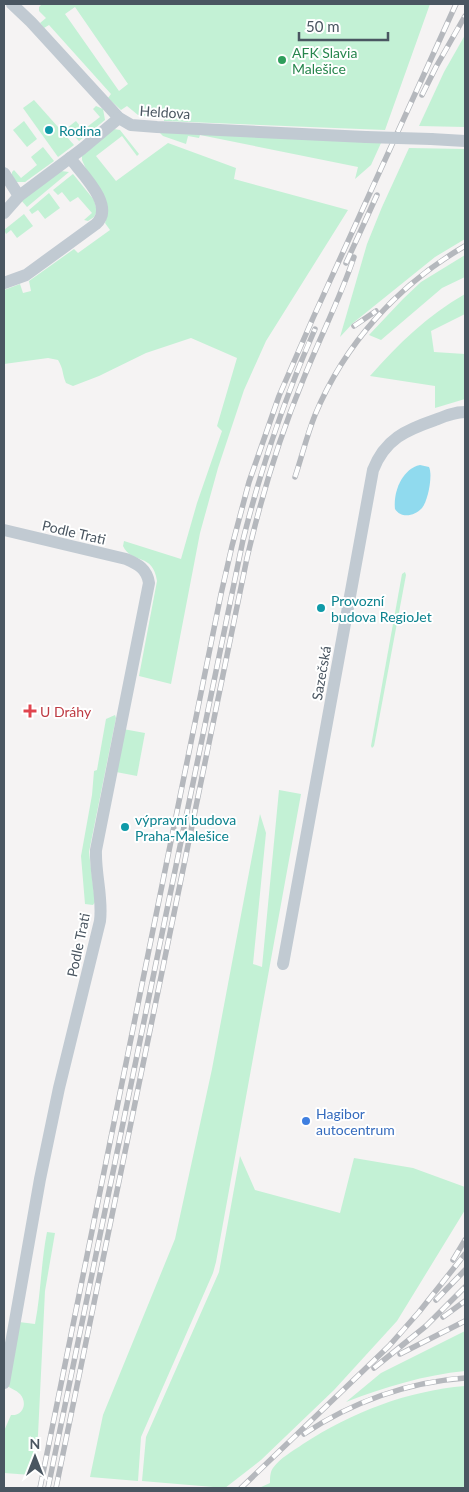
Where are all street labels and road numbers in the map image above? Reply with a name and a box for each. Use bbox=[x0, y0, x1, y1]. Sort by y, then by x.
street label: Heldova bbox=[139, 102, 191, 122]
street label: Podle Trati bbox=[40, 516, 108, 548]
street label: Sazečská bbox=[308, 644, 334, 701]
street label: Podle Trati bbox=[63, 911, 93, 979]

